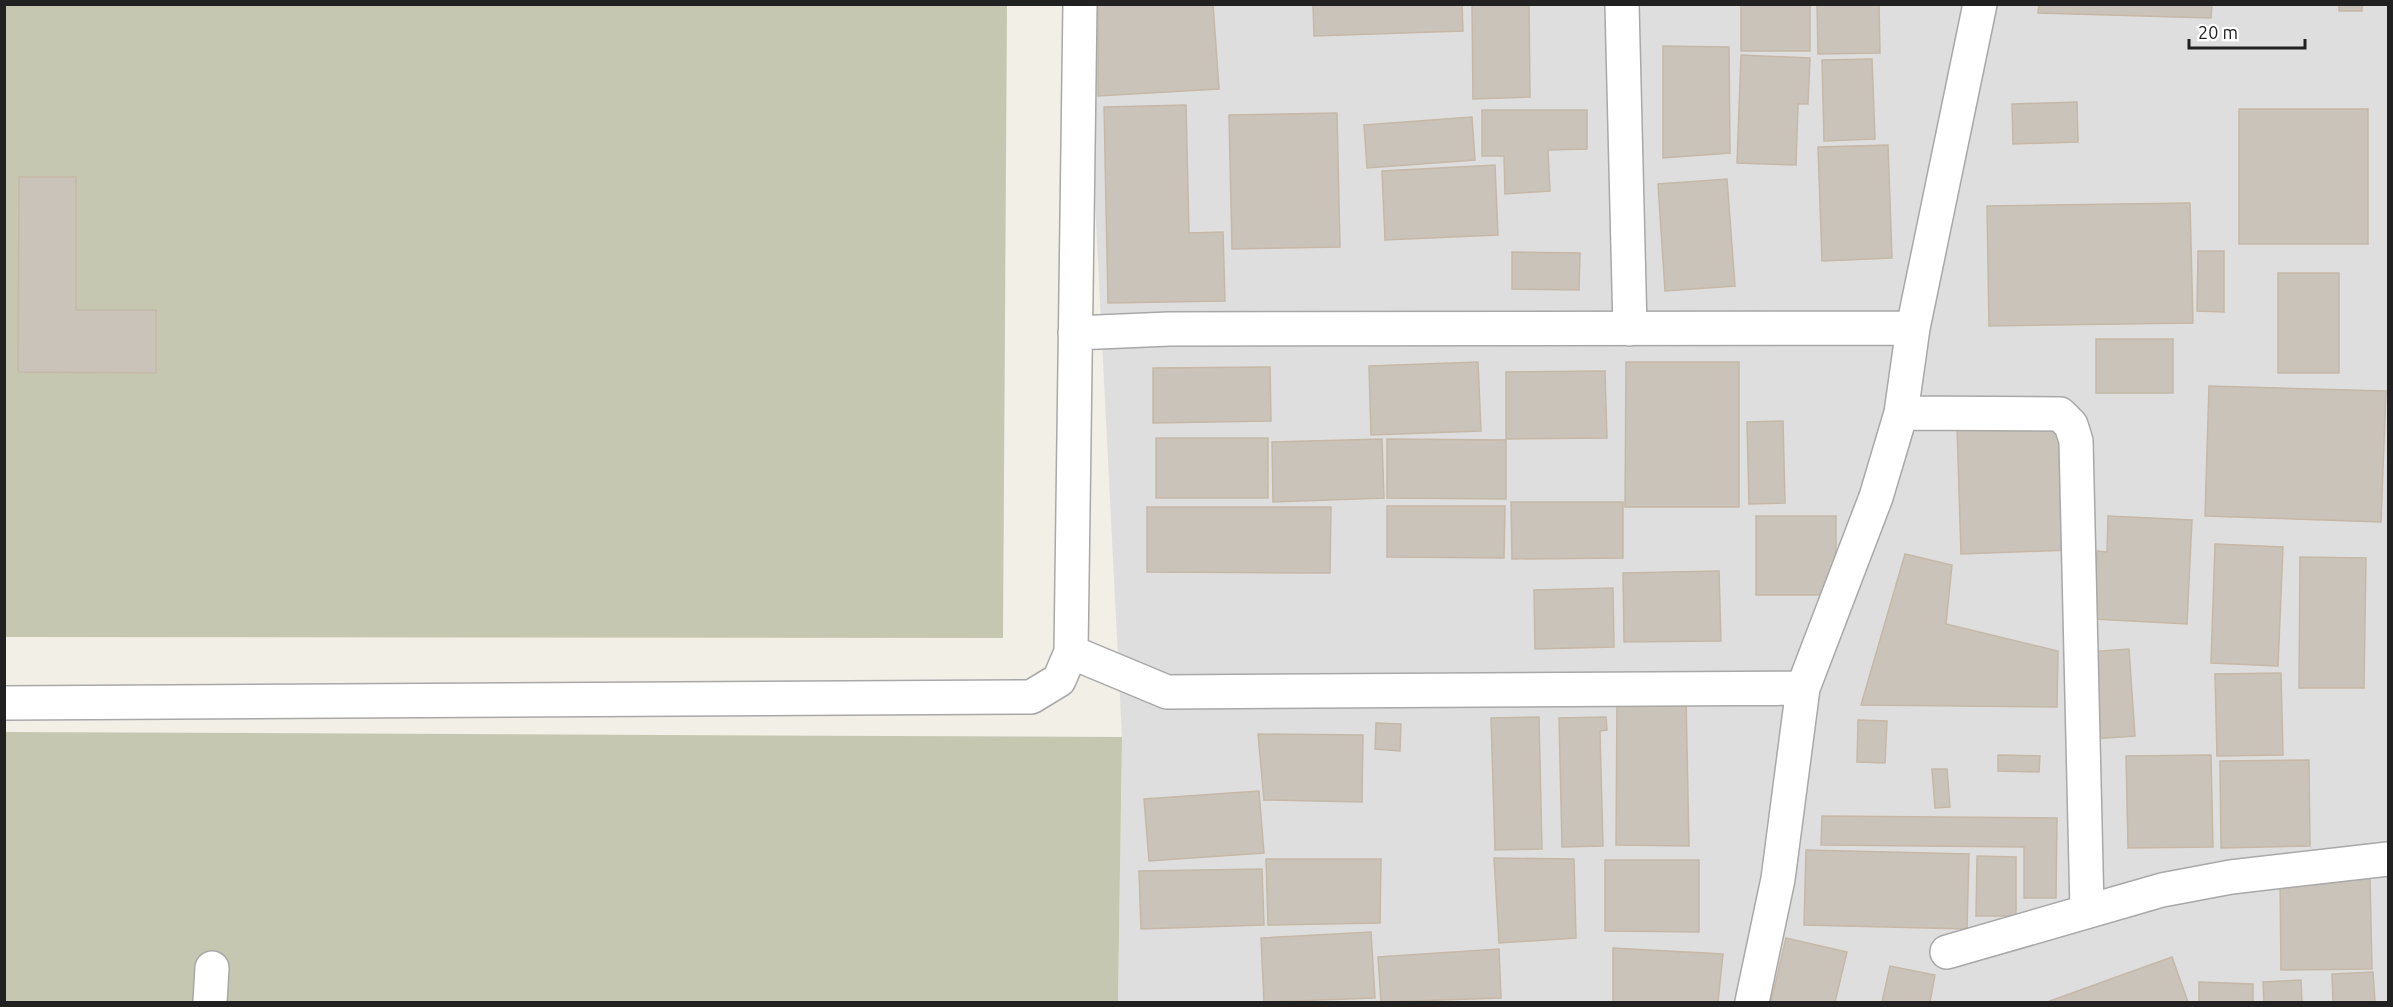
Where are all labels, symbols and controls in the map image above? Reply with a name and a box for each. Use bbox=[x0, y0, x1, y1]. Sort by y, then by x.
scale bar bbox=[2189, 12, 2304, 50]
text: 20 m bbox=[2198, 22, 2238, 42]

